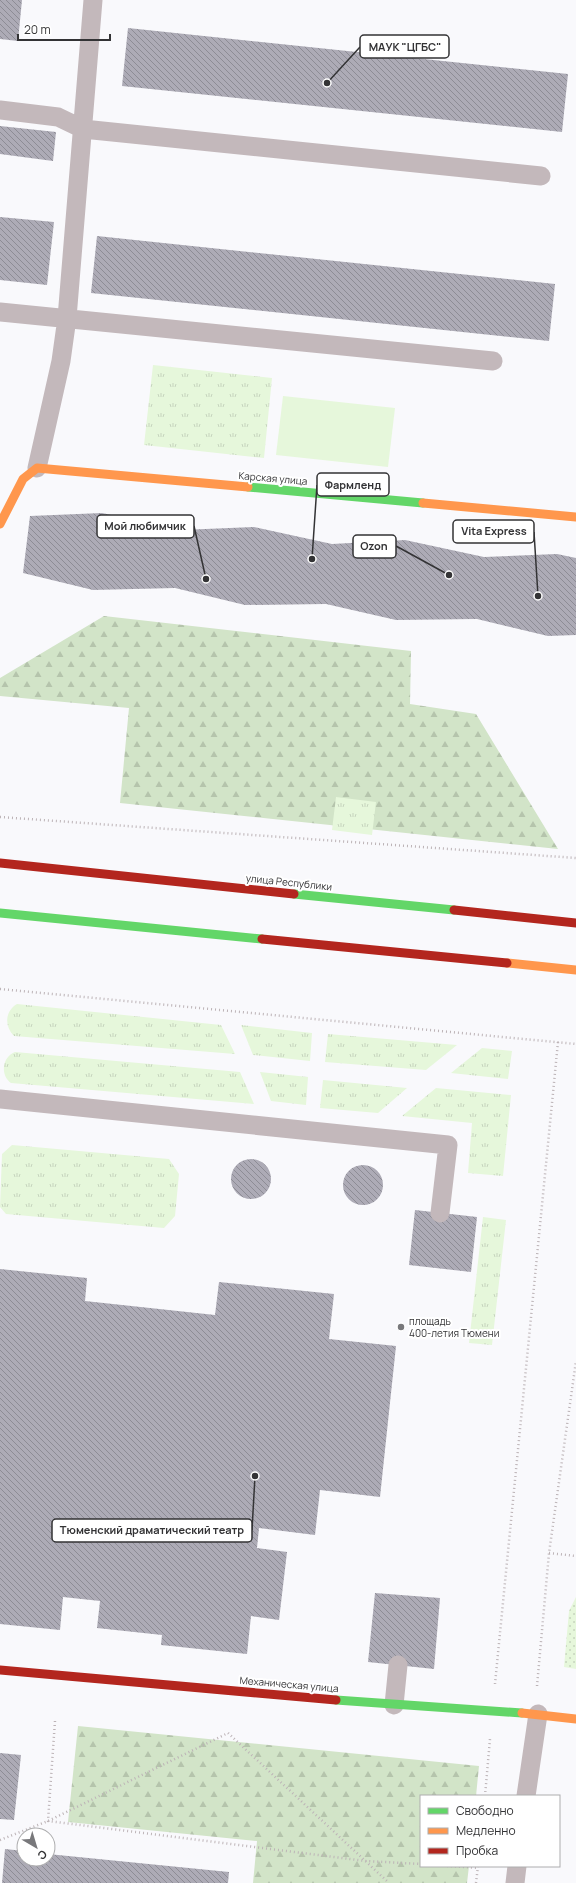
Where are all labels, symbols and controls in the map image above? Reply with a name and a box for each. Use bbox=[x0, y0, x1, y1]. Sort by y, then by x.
scale bar bbox=[18, 16, 110, 42]
text: 20 m bbox=[24, 21, 51, 38]
callout: МАУК "ЦГБС" bbox=[360, 35, 449, 58]
text: МАУК "ЦГБС" bbox=[369, 39, 441, 54]
street label: Карская улица bbox=[238, 468, 308, 488]
callout: Фармленд bbox=[317, 473, 389, 496]
text: Фармленд bbox=[325, 477, 381, 492]
callout: Мой любимчик bbox=[97, 515, 194, 538]
text: Мой любимчик bbox=[104, 518, 187, 533]
callout: Vita Express bbox=[453, 520, 534, 543]
text: Vita Express bbox=[461, 523, 527, 538]
callout: Ozon bbox=[353, 535, 396, 558]
text: Ozon bbox=[360, 538, 388, 553]
street label: улица Республики bbox=[245, 871, 333, 893]
place label: площадь 400-летия Тюмени bbox=[409, 1314, 499, 1340]
marker: площадь 400-летия Тюмени bbox=[396, 1322, 406, 1332]
callout: Тюменский драматический театр bbox=[52, 1519, 252, 1542]
text: Тюменский драматический театр bbox=[60, 1522, 244, 1537]
street label: Механическая улица bbox=[239, 1673, 339, 1695]
legend bbox=[420, 1795, 560, 1867]
text: Свободно bbox=[456, 1802, 514, 1819]
text: Медленно bbox=[456, 1822, 516, 1839]
north arrow bbox=[16, 1827, 56, 1867]
text: Пробка bbox=[456, 1842, 498, 1859]
text: С bbox=[35, 1847, 50, 1864]

